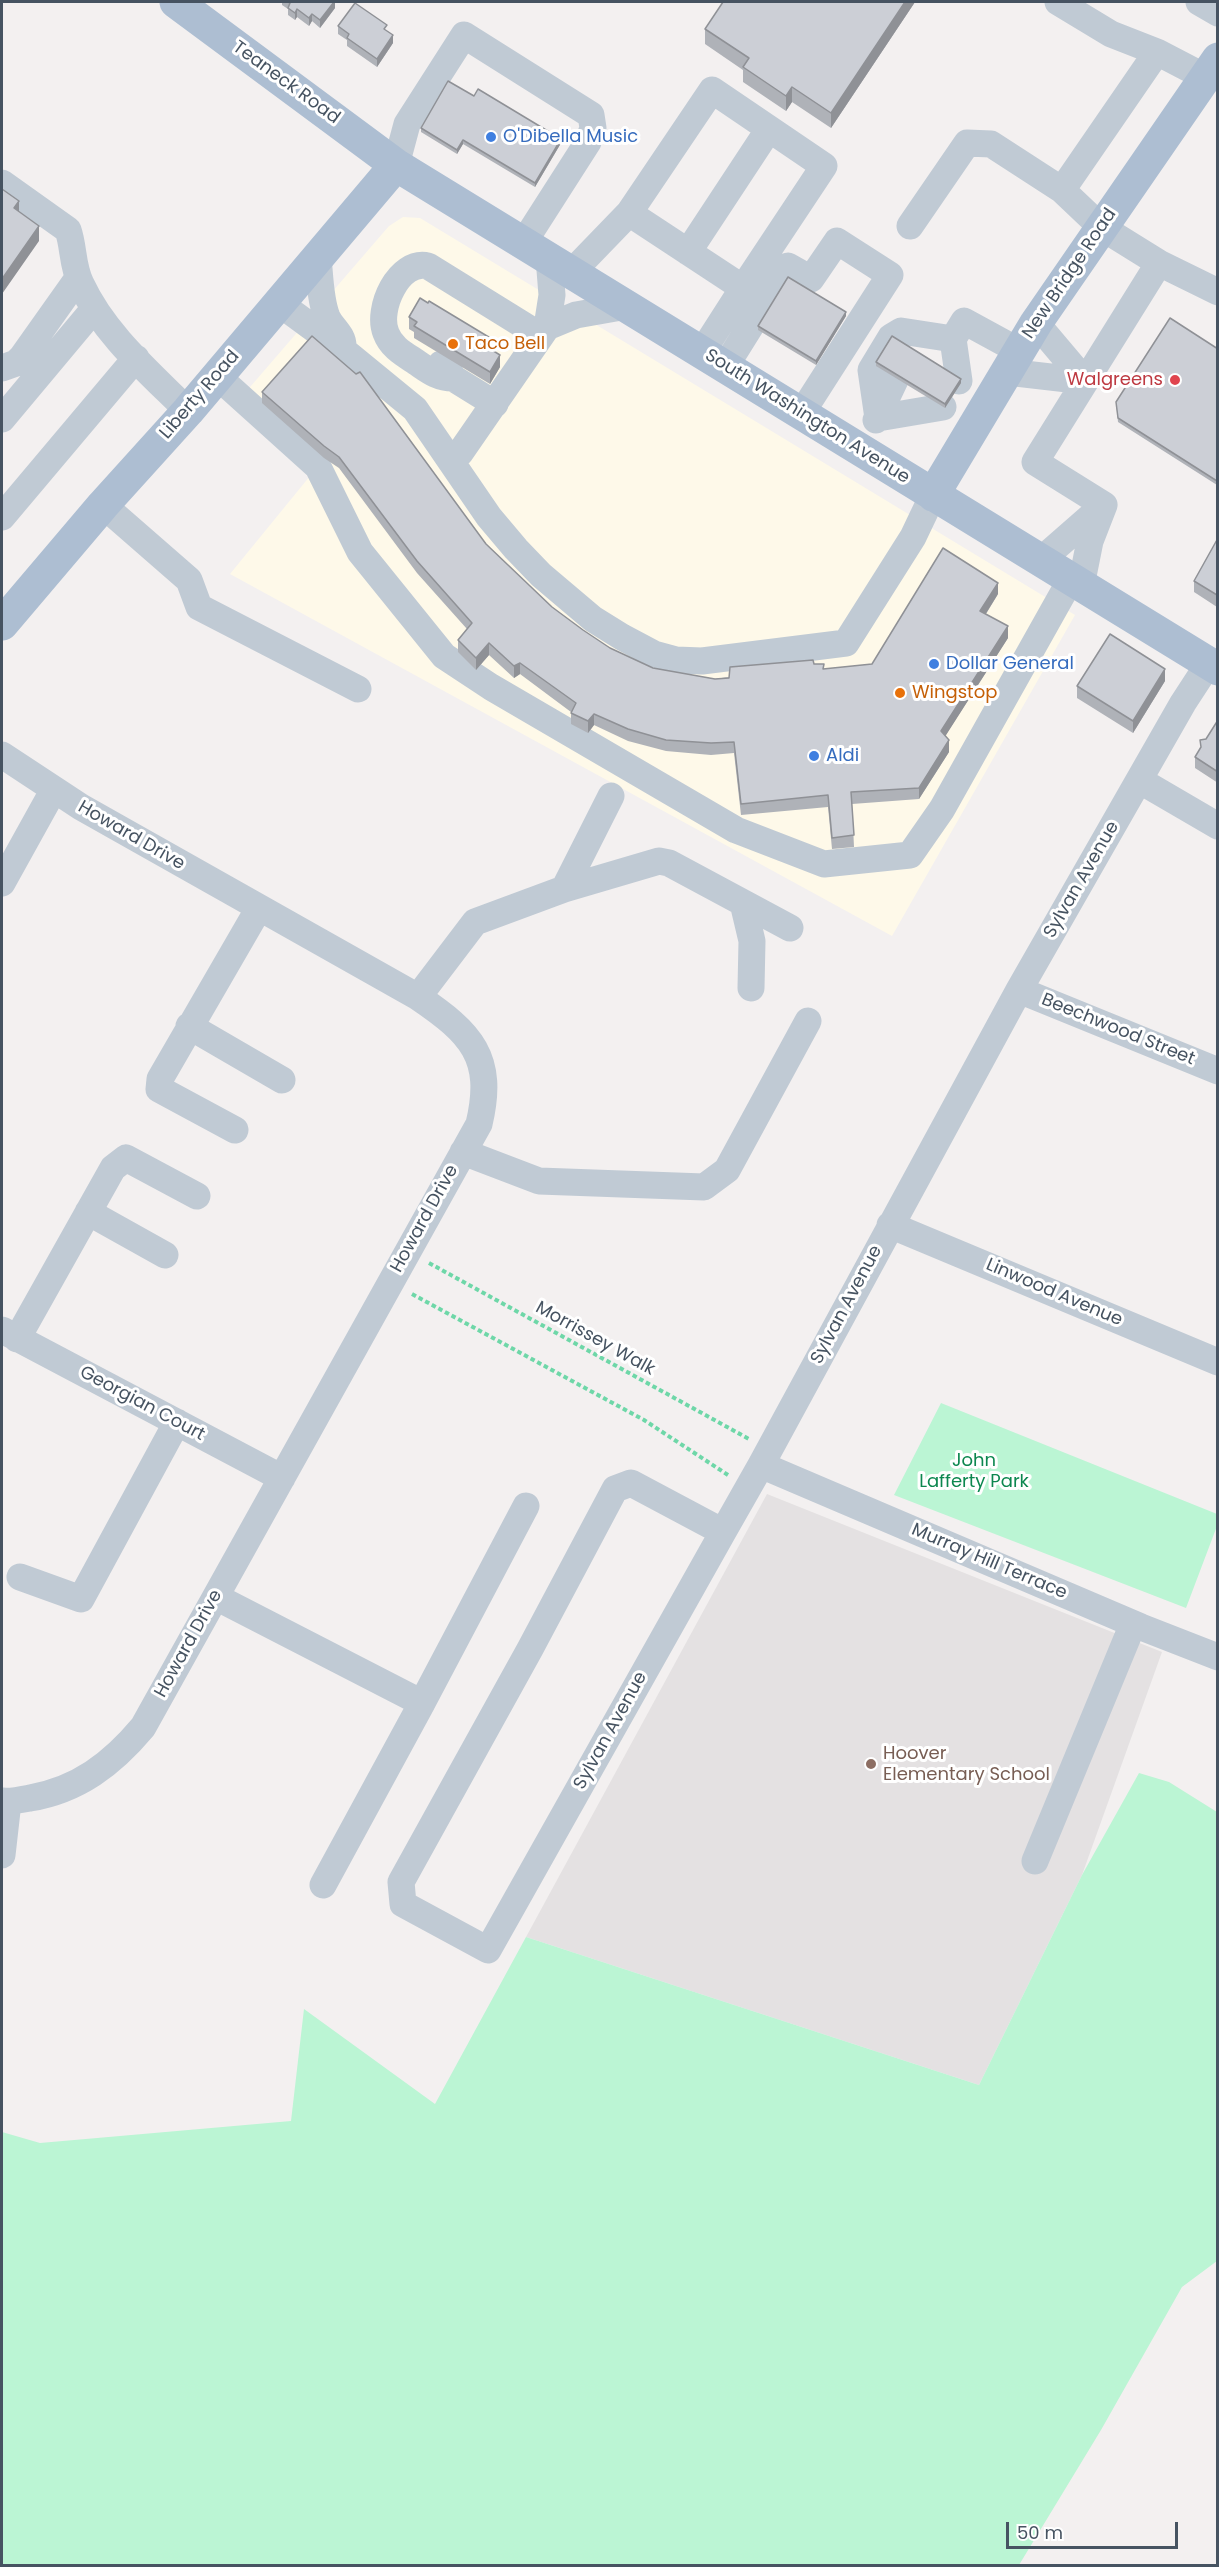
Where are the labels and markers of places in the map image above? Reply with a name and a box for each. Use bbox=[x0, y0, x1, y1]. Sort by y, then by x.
place label: O'Dibella Music bbox=[503, 126, 638, 148]
marker: O'Dibella Music bbox=[484, 130, 498, 144]
place label: Taco Bell bbox=[465, 333, 545, 355]
marker: Taco Bell bbox=[446, 337, 460, 351]
place label: Walgreens bbox=[1067, 369, 1163, 391]
marker: Walgreens bbox=[1168, 373, 1182, 387]
place label: Dollar General bbox=[946, 653, 1074, 675]
marker: Dollar General bbox=[927, 657, 941, 671]
place label: Wingstop bbox=[912, 682, 997, 704]
marker: Wingstop bbox=[893, 686, 907, 700]
place label: Aldi bbox=[826, 745, 859, 767]
marker: Aldi bbox=[807, 749, 821, 763]
place label: Hoover Elementary School bbox=[883, 1743, 1050, 1786]
marker: Hoover Elementary School bbox=[864, 1757, 878, 1771]

